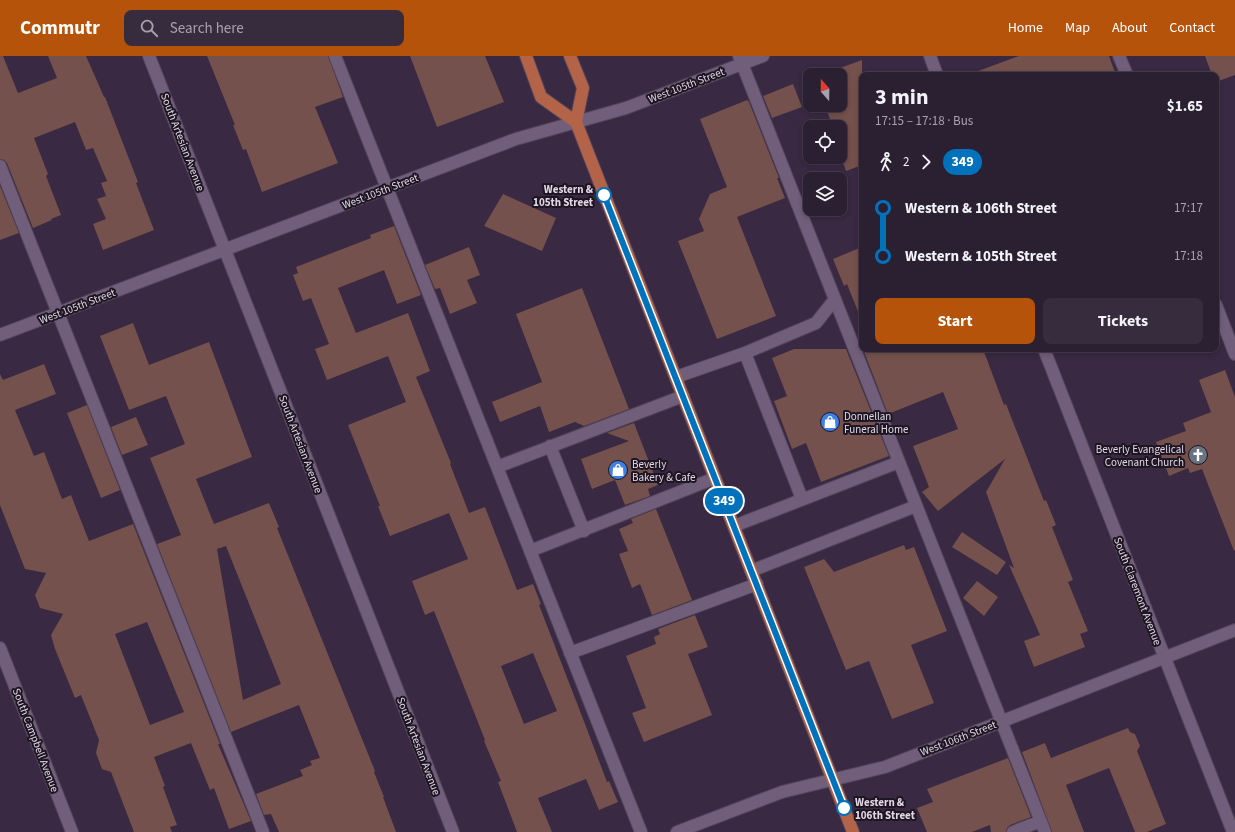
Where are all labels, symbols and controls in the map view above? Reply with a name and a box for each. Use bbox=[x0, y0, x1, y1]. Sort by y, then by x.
search box bbox=[124, 10, 404, 46]
text: Commutr bbox=[20, 15, 100, 42]
icon: search bbox=[138, 17, 160, 39]
text: Search here bbox=[170, 18, 244, 39]
text: Home bbox=[1008, 18, 1043, 38]
text: Map bbox=[1065, 18, 1090, 38]
text: About bbox=[1112, 18, 1147, 38]
text: Contact bbox=[1169, 18, 1215, 38]
street label: West 105th Street bbox=[646, 64, 727, 107]
north arrow bbox=[803, 68, 847, 112]
map controls bbox=[803, 68, 847, 216]
text: 3 min bbox=[875, 81, 929, 113]
street label: South Artesian Avenue bbox=[157, 91, 208, 194]
text: $1.65 bbox=[1167, 96, 1203, 117]
text: 17:15 – 17:18 · Bus bbox=[875, 112, 973, 130]
button: locate bbox=[803, 120, 847, 164]
icon: walk bbox=[875, 151, 897, 173]
icon: forward bbox=[915, 151, 937, 173]
text: 349 bbox=[951, 152, 974, 172]
text: 2 bbox=[903, 153, 909, 171]
street label: West 105th Street bbox=[340, 170, 421, 213]
button: layers bbox=[803, 172, 847, 216]
place label: Western & 105th Street bbox=[533, 182, 594, 210]
marker: Western & 105th Street bbox=[596, 187, 612, 203]
text: Western & 106th Street bbox=[905, 198, 1057, 219]
text: 17:17 bbox=[1174, 199, 1203, 217]
text: Western & 105th Street bbox=[905, 246, 1057, 267]
text: 17:18 bbox=[1174, 247, 1203, 265]
street label: West 105th Street bbox=[37, 285, 118, 328]
button: Start bbox=[875, 298, 1035, 344]
button: Tickets bbox=[1043, 298, 1203, 344]
street label: South Artesian Avenue bbox=[275, 393, 326, 496]
place label: Donnellan Funeral Home bbox=[844, 409, 909, 437]
shop icon: Donnellan Funeral Home bbox=[819, 411, 841, 433]
place label: Beverly Evangelical Covenant Church bbox=[1096, 442, 1184, 470]
church icon: Beverly Evangelical Covenant Church bbox=[1187, 444, 1209, 466]
place label: Beverly Bakery & Cafe bbox=[632, 457, 696, 485]
shop icon: Beverly Bakery & Cafe bbox=[607, 459, 629, 481]
line badge: 349 bbox=[701, 488, 747, 514]
text: 349 bbox=[713, 491, 735, 511]
street label: South Claremont Avenue bbox=[1110, 535, 1165, 648]
street label: South Campbell Avenue bbox=[9, 686, 62, 795]
street label: South Artesian Avenue bbox=[393, 695, 444, 798]
street label: West 106th Street bbox=[918, 717, 999, 760]
place label: Western & 106th Street bbox=[855, 795, 916, 823]
marker: Western & 106th Street bbox=[836, 800, 852, 816]

